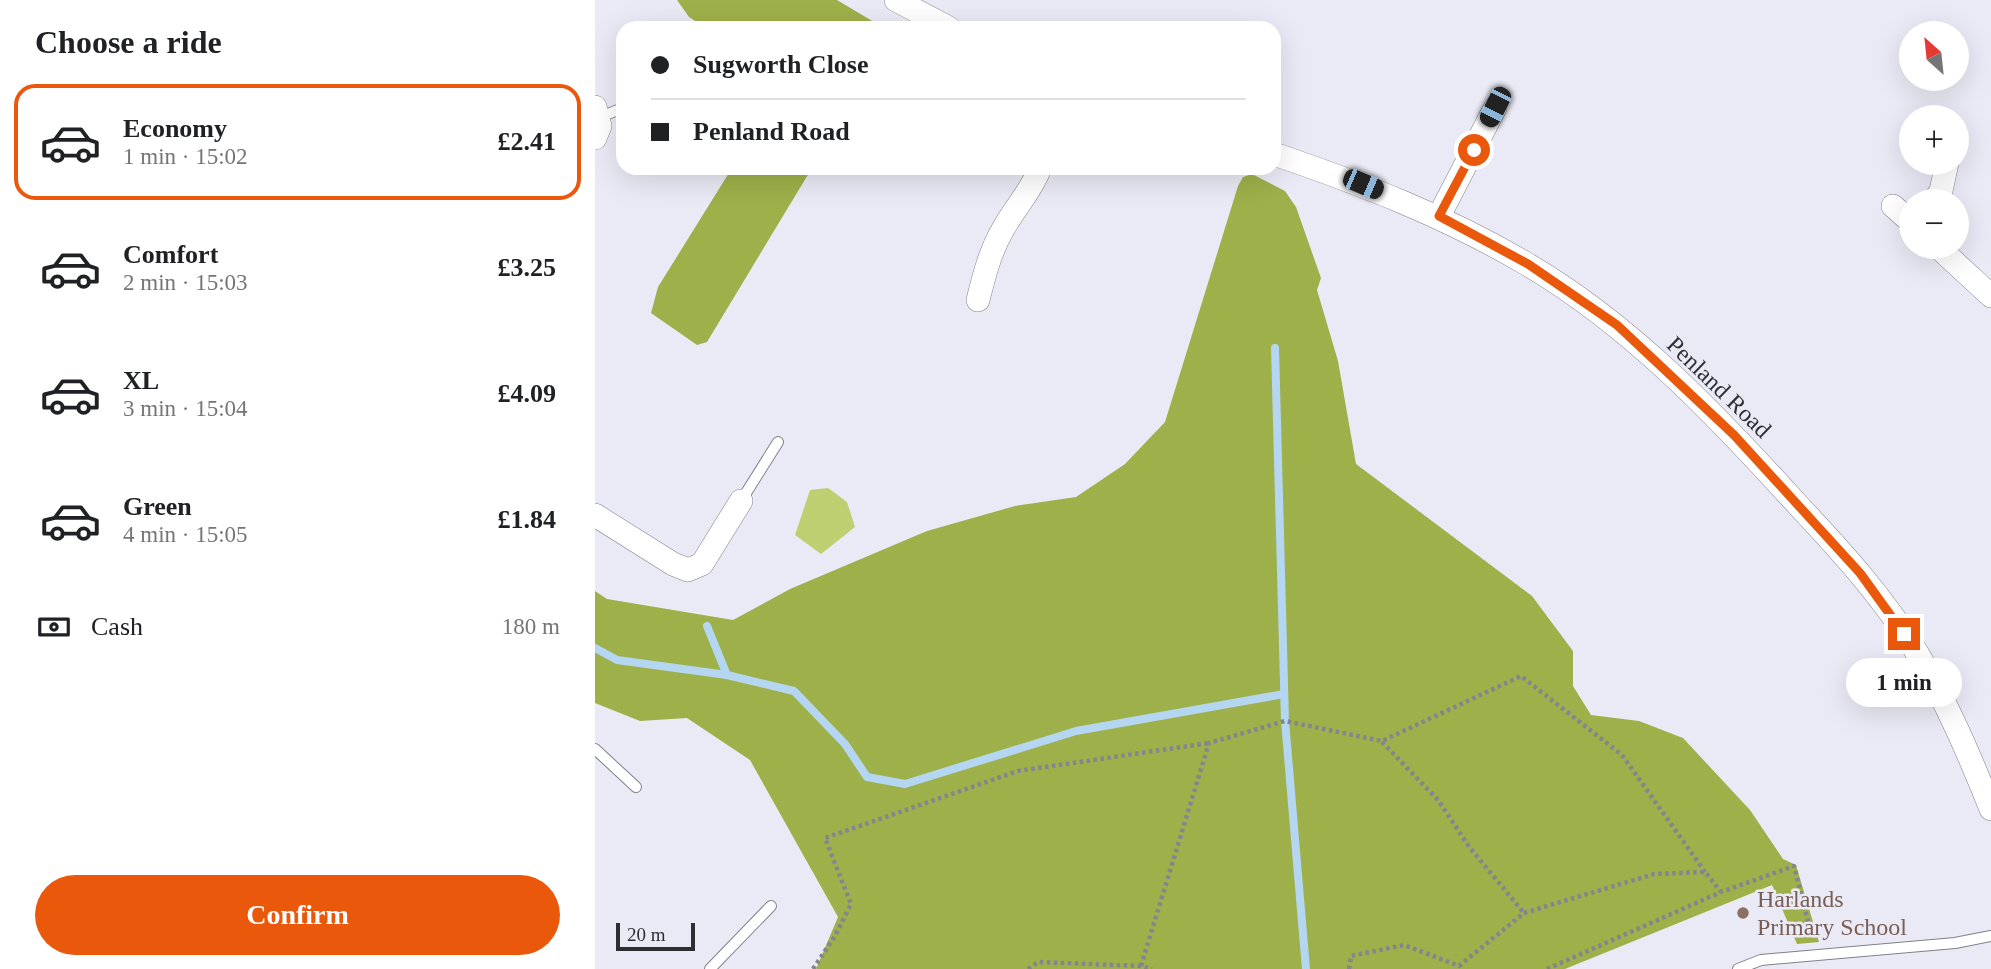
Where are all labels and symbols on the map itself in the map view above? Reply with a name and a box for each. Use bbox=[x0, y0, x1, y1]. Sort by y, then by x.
north arrow bbox=[1899, 21, 1969, 91]
car bbox=[1477, 84, 1514, 130]
route start bbox=[1458, 134, 1490, 166]
car bbox=[1340, 166, 1387, 202]
street label: Penland Road bbox=[1662, 331, 1776, 443]
route end bbox=[1888, 618, 1920, 650]
callout: 1 min bbox=[1846, 658, 1962, 708]
place label: Harlands Primary School bbox=[1757, 886, 1907, 940]
marker: Harlands Primary School bbox=[1735, 905, 1751, 921]
scale bar bbox=[616, 920, 695, 952]

